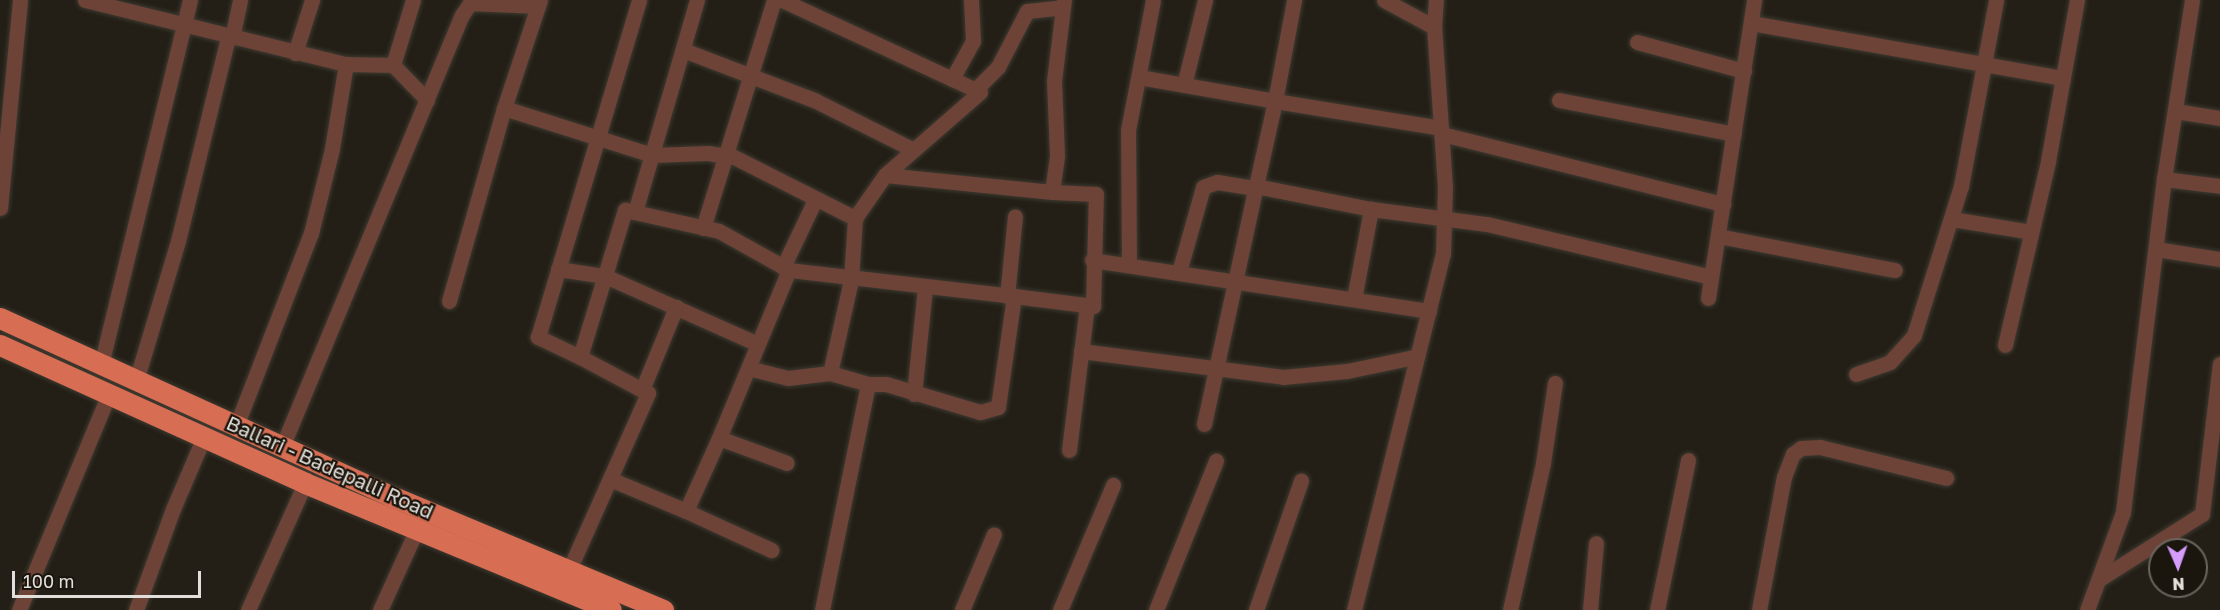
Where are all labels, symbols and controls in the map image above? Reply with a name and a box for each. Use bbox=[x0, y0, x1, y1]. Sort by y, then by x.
street label: Ballari - Badepalli Road bbox=[223, 410, 437, 524]
north arrow bbox=[2148, 538, 2208, 598]
scale bar bbox=[15, 559, 204, 597]
text: 100 m bbox=[23, 570, 74, 592]
text: N bbox=[2172, 574, 2185, 594]

